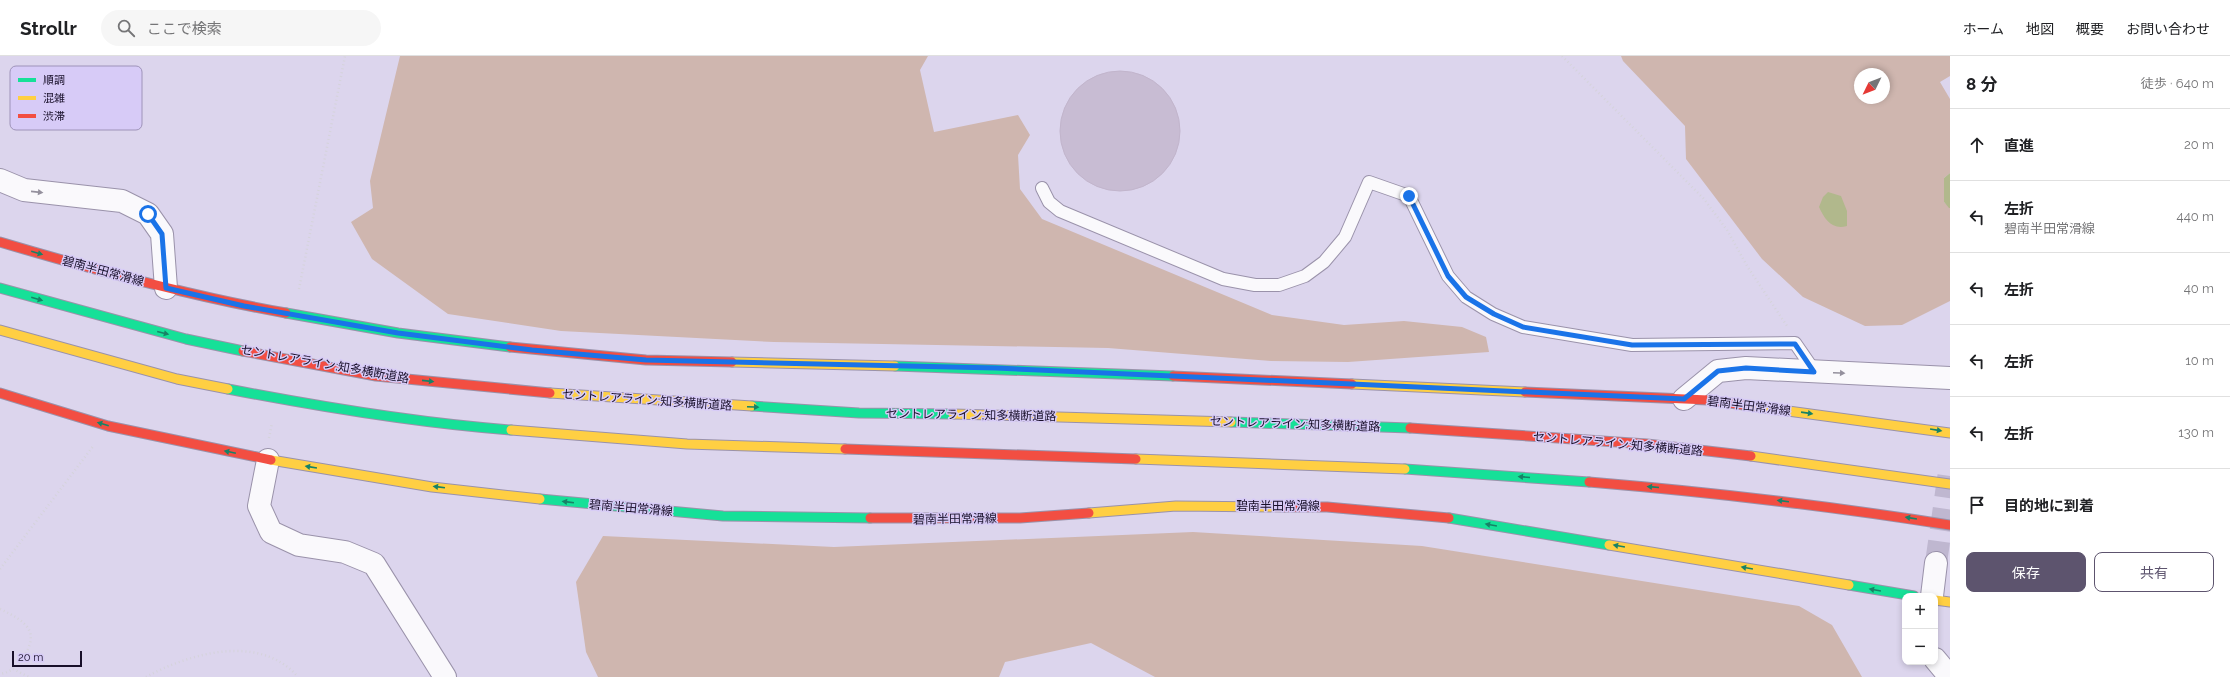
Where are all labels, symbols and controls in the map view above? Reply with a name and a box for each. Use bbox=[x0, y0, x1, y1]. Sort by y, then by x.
search box bbox=[101, 10, 381, 46]
text: Strollr bbox=[20, 17, 77, 39]
icon: search bbox=[115, 17, 137, 39]
text: ここで検索 bbox=[147, 20, 222, 38]
text: ホーム bbox=[1962, 21, 2004, 37]
text: 地図 bbox=[2026, 21, 2054, 37]
text: 概要 bbox=[2076, 21, 2104, 37]
text: お問い合わせ bbox=[2126, 21, 2210, 37]
legend bbox=[10, 66, 142, 130]
north arrow bbox=[1854, 68, 1890, 104]
text: 順調 bbox=[43, 74, 65, 87]
text: 8 分 bbox=[1966, 74, 1997, 94]
text: 徒歩 · 640 m bbox=[2141, 76, 2214, 91]
text: 混雑 bbox=[43, 92, 65, 105]
text: 渋滞 bbox=[43, 110, 65, 123]
icon: ahead bbox=[1966, 134, 1988, 156]
text: 直進 bbox=[2004, 137, 2034, 155]
text: 20 m bbox=[2184, 137, 2214, 152]
route end bbox=[1400, 187, 1418, 205]
one-way arrow bbox=[31, 188, 43, 195]
text: 左折 bbox=[2004, 200, 2034, 218]
route start bbox=[139, 205, 157, 223]
icon: left bbox=[1966, 206, 1988, 228]
text: 440 m bbox=[2177, 209, 2214, 224]
text: 碧南半田常滑線 bbox=[2004, 221, 2095, 236]
one-way arrow bbox=[32, 250, 44, 256]
street label: 碧南半田常滑線 bbox=[61, 253, 145, 289]
icon: left bbox=[1966, 278, 1988, 300]
text: 左折 bbox=[2004, 281, 2034, 299]
text: 40 m bbox=[2184, 281, 2214, 296]
one-way arrow bbox=[32, 296, 44, 302]
one-way arrow bbox=[157, 330, 169, 336]
street label: セントレアライン;知多横断道路 bbox=[240, 342, 410, 386]
icon: left bbox=[1966, 350, 1988, 372]
text: 左折 bbox=[2004, 353, 2034, 371]
text: 10 m bbox=[2185, 353, 2214, 368]
one-way arrow bbox=[1833, 369, 1845, 376]
one-way arrow bbox=[422, 377, 434, 384]
street label: セントレアライン;知多横断道路 bbox=[561, 387, 733, 413]
street label: 碧南半田常滑線 bbox=[1706, 394, 1792, 418]
one-way arrow bbox=[747, 404, 760, 410]
street label: セントレアライン;知多横断道路 bbox=[886, 407, 1056, 423]
one-way arrow bbox=[1801, 410, 1813, 416]
street label: セントレアライン;知多横断道路 bbox=[1210, 414, 1380, 434]
one-way arrow bbox=[97, 421, 109, 427]
icon: left bbox=[1966, 422, 1988, 444]
text: 左折 bbox=[2004, 425, 2034, 443]
text: 130 m bbox=[2178, 425, 2214, 440]
one-way arrow bbox=[1930, 427, 1942, 433]
street label: セントレアライン;知多横断道路 bbox=[1532, 430, 1704, 458]
one-way arrow bbox=[224, 448, 236, 454]
one-way arrow bbox=[304, 464, 317, 470]
one-way arrow bbox=[1518, 473, 1530, 480]
one-way arrow bbox=[1647, 483, 1659, 490]
one-way arrow bbox=[433, 484, 445, 490]
icon: arrive bbox=[1966, 494, 1988, 516]
street label: 碧南半田常滑線 bbox=[589, 497, 673, 519]
text: 目的地に到着 bbox=[2004, 497, 2094, 515]
one-way arrow bbox=[1777, 498, 1789, 505]
one-way arrow bbox=[562, 499, 574, 506]
street label: 碧南半田常滑線 bbox=[1236, 499, 1320, 513]
street label: 碧南半田常滑線 bbox=[913, 511, 997, 527]
one-way arrow bbox=[1905, 515, 1918, 521]
one-way arrow bbox=[1485, 522, 1497, 528]
one-way arrow bbox=[1613, 543, 1625, 549]
button: 保存 bbox=[1966, 552, 2086, 592]
button: 共有 bbox=[2094, 552, 2214, 592]
one-way arrow bbox=[1741, 565, 1753, 571]
one-way arrow bbox=[1869, 586, 1881, 592]
map controls bbox=[1902, 593, 1938, 665]
button: + bbox=[1902, 593, 1938, 629]
button: − bbox=[1902, 629, 1938, 665]
scale bar bbox=[12, 649, 82, 668]
text: 20 m bbox=[18, 651, 43, 664]

